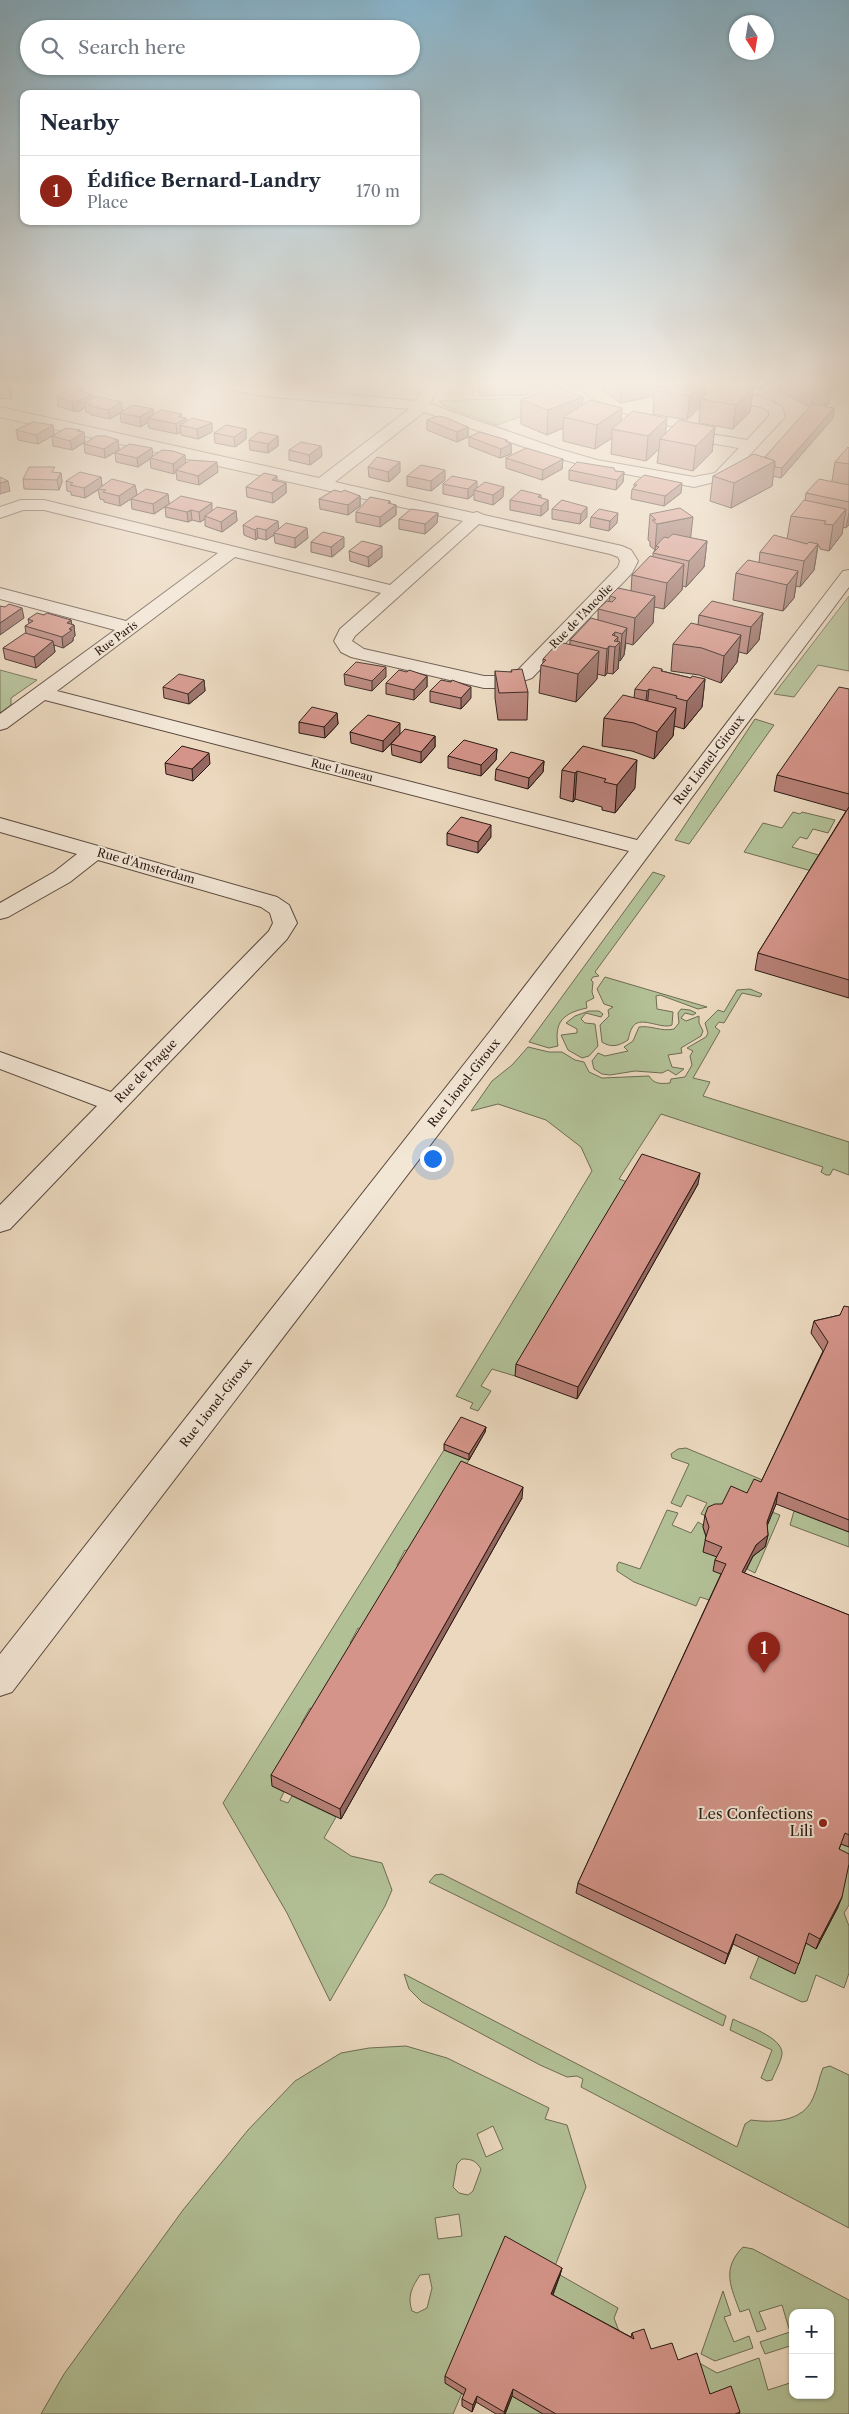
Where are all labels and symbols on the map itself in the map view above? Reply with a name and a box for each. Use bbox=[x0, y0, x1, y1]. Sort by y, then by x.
north arrow bbox=[729, 15, 774, 60]
street label: Rue de l'Ancolie bbox=[546, 581, 616, 651]
street label: Rue Paris bbox=[92, 617, 140, 659]
street label: Rue Lionel-Giroux bbox=[670, 712, 747, 807]
street label: Rue Luneau bbox=[309, 756, 375, 785]
street label: Rue d'Amsterdam bbox=[95, 844, 197, 887]
street label: Rue de Prague bbox=[111, 1035, 180, 1106]
street label: Rue Lionel-Giroux bbox=[424, 1035, 503, 1130]
your location bbox=[420, 1146, 446, 1172]
street label: Rue Lionel-Giroux bbox=[176, 1355, 255, 1450]
pin: 1 bbox=[748, 1632, 780, 1673]
place label: Les Confections Lili bbox=[698, 1804, 813, 1840]
marker: Les Confections Lili bbox=[817, 1817, 829, 1829]

